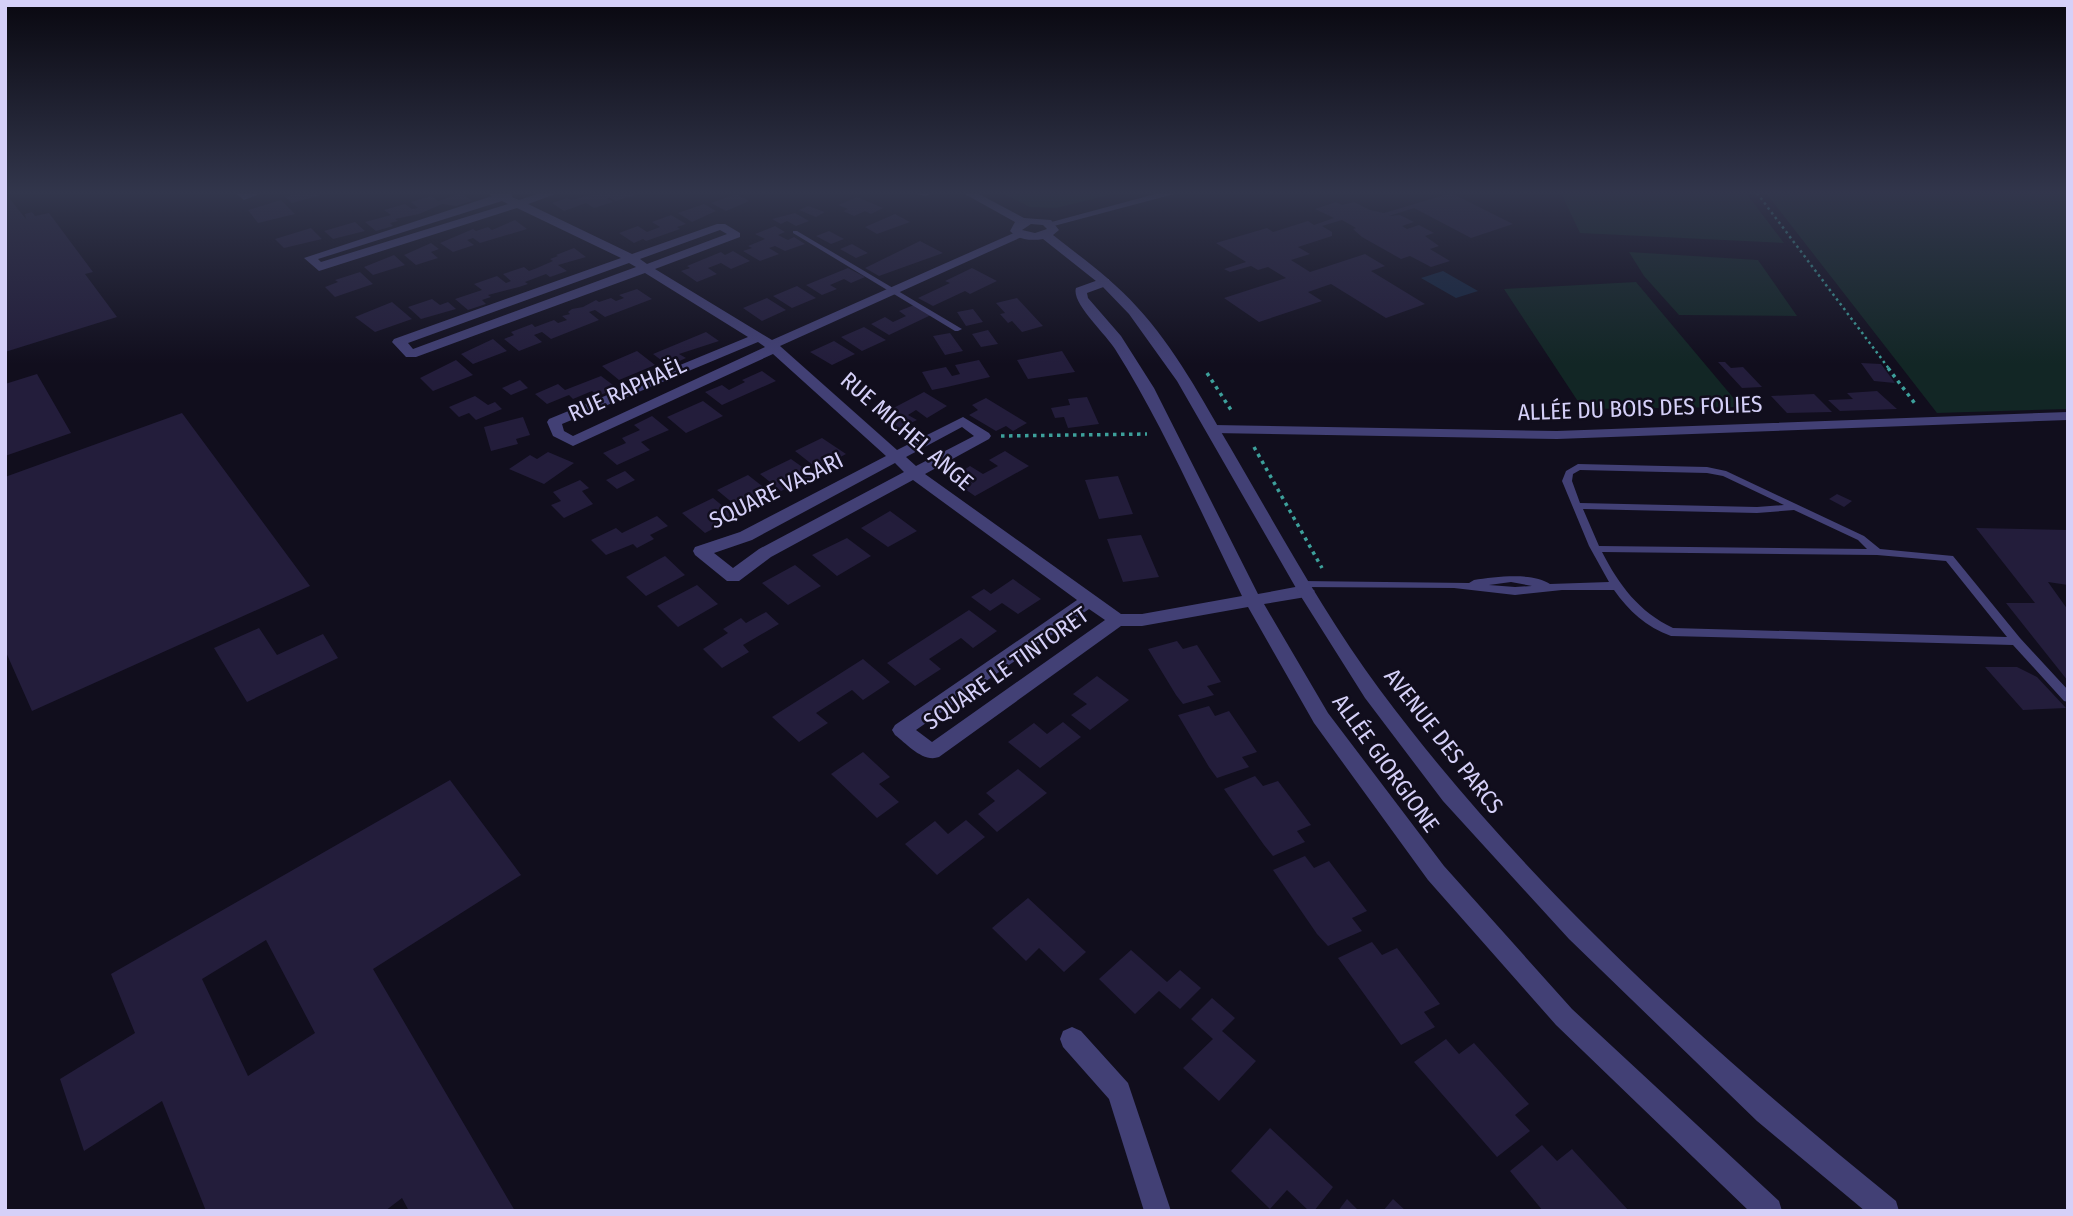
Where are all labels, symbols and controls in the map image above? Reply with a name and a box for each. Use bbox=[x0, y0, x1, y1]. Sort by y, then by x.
street label: RUE RAPHAËL bbox=[564, 351, 690, 427]
street label: RUE MICHEL ANGE bbox=[835, 366, 979, 496]
street label: ALLÉE DU BOIS DES FOLIES bbox=[1517, 389, 1763, 426]
street label: SQUARE VASARI bbox=[705, 446, 847, 534]
street label: SQUARE LE TINTORET bbox=[918, 600, 1094, 735]
street label: AVENUE DES PARCS bbox=[1379, 663, 1509, 819]
street label: ALLÉE GIORGIONE bbox=[1327, 688, 1446, 838]

